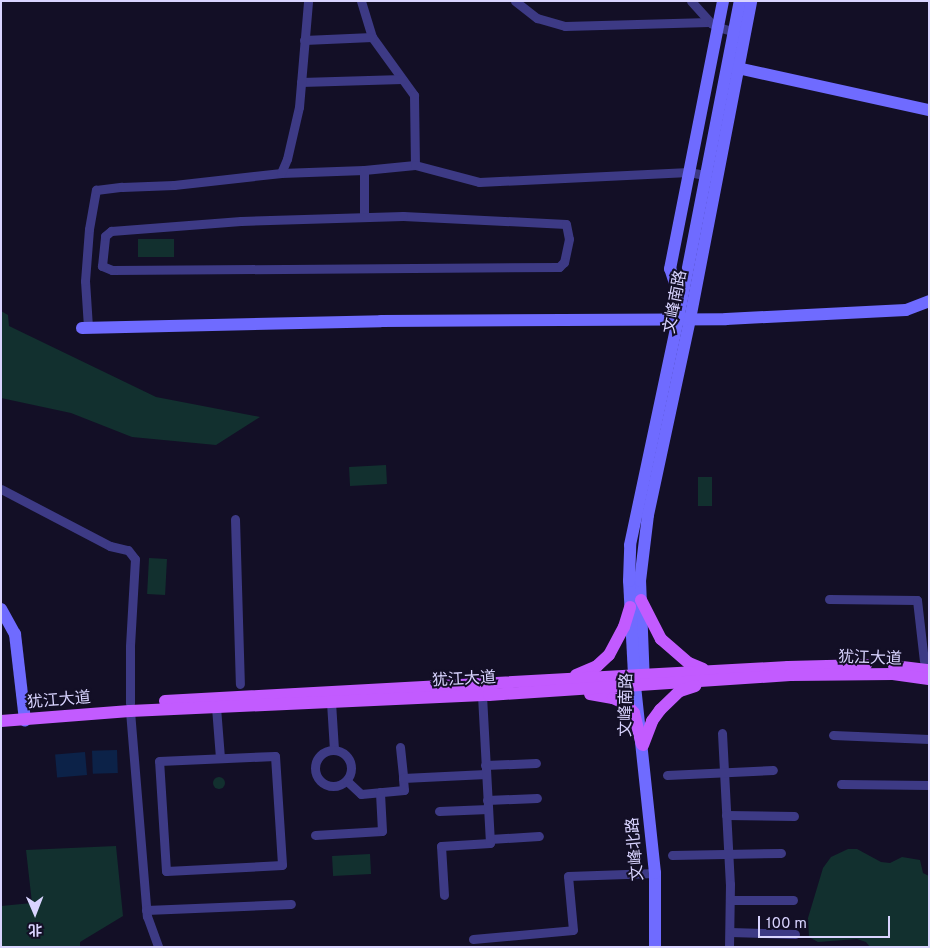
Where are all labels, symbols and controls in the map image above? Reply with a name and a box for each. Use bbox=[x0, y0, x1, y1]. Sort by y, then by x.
street label: 文峰南路 bbox=[660, 269, 692, 335]
street label: 犹江大道 bbox=[838, 648, 902, 670]
street label: 犹江大道 bbox=[432, 669, 496, 691]
street label: 文峰南路 bbox=[617, 673, 637, 737]
street label: 犹江大道 bbox=[26, 689, 92, 713]
street label: 文峰北路 bbox=[624, 816, 648, 882]
north arrow bbox=[10, 888, 60, 938]
scale bar bbox=[760, 906, 892, 938]
text: 100 m bbox=[766, 915, 807, 934]
text: 北 bbox=[28, 920, 42, 937]

